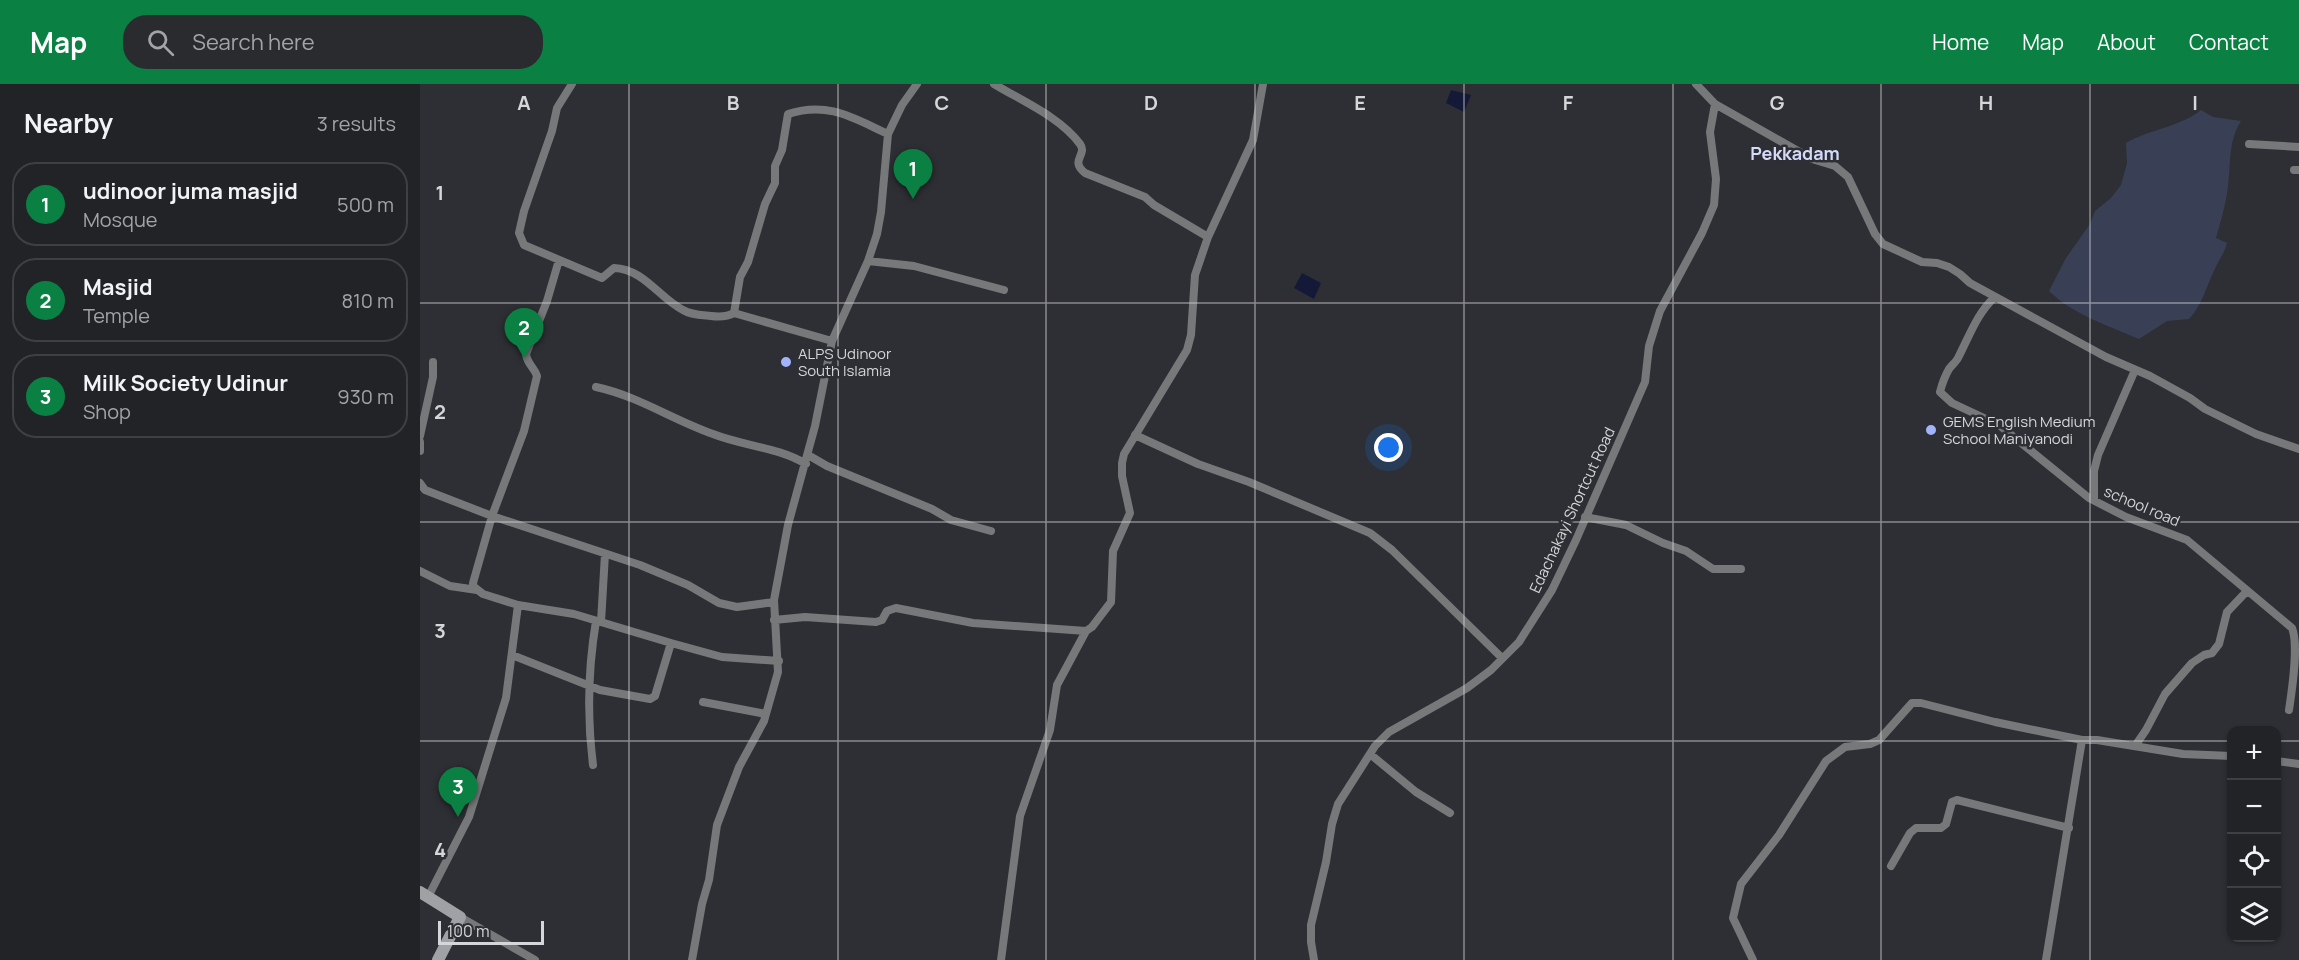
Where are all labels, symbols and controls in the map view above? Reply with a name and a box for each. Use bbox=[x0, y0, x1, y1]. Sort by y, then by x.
search box bbox=[123, 15, 543, 69]
text: Map bbox=[30, 23, 87, 61]
icon: search bbox=[144, 26, 177, 59]
text: Search here bbox=[192, 27, 315, 57]
text: Home bbox=[1932, 28, 1989, 56]
text: Map bbox=[2022, 28, 2064, 56]
text: About bbox=[2097, 28, 2156, 56]
text: Contact bbox=[2189, 28, 2269, 56]
text: A bbox=[517, 89, 531, 116]
text: B bbox=[727, 89, 740, 116]
text: C bbox=[935, 89, 949, 116]
text: D bbox=[1144, 89, 1158, 116]
text: E bbox=[1354, 89, 1366, 116]
text: F bbox=[1563, 89, 1574, 116]
text: G bbox=[1770, 89, 1785, 116]
text: H bbox=[1979, 89, 1993, 116]
text: I bbox=[2192, 89, 2198, 116]
text: Nearby bbox=[24, 105, 113, 141]
text: 3 results bbox=[317, 110, 396, 137]
district label: Pekkadam bbox=[1750, 141, 1840, 165]
pin: 1 bbox=[894, 150, 932, 199]
text: udinoor juma masjid bbox=[83, 176, 298, 206]
text: 1 bbox=[436, 179, 444, 206]
text: 1 bbox=[41, 191, 50, 218]
text: 500 m bbox=[337, 191, 394, 218]
text: Mosque bbox=[83, 206, 157, 233]
text: Masjid bbox=[83, 272, 153, 302]
text: 2 bbox=[40, 287, 51, 314]
text: 810 m bbox=[341, 287, 394, 314]
text: Temple bbox=[83, 302, 150, 329]
pin: 2 bbox=[504, 308, 544, 358]
place label: ALPS Udinoor South Islamia bbox=[798, 343, 892, 381]
marker: ALPS Udinoor South Islamia bbox=[779, 355, 793, 369]
text: Milk Society Udinur bbox=[83, 368, 288, 398]
text: 3 bbox=[40, 383, 51, 410]
text: 930 m bbox=[337, 383, 394, 410]
text: Shop bbox=[83, 398, 131, 425]
text: 2 bbox=[434, 398, 446, 425]
place label: GEMS English Medium School Maniyanodi bbox=[1943, 411, 2096, 449]
marker: GEMS English Medium School Maniyanodi bbox=[1924, 423, 1938, 437]
street label: Edachakayi Shortcut Road bbox=[1524, 424, 1620, 596]
your location bbox=[1374, 433, 1403, 462]
street label: school road bbox=[2101, 481, 2183, 531]
text: 3 bbox=[434, 617, 446, 644]
map controls bbox=[2227, 726, 2281, 942]
button: + bbox=[2227, 726, 2281, 780]
pin: 3 bbox=[438, 768, 477, 817]
button: − bbox=[2227, 780, 2281, 834]
button: locate bbox=[2227, 834, 2281, 888]
text: 4 bbox=[434, 836, 446, 863]
button: layers bbox=[2227, 888, 2281, 942]
scale bar bbox=[438, 918, 544, 946]
text: 100 m bbox=[447, 920, 490, 942]

